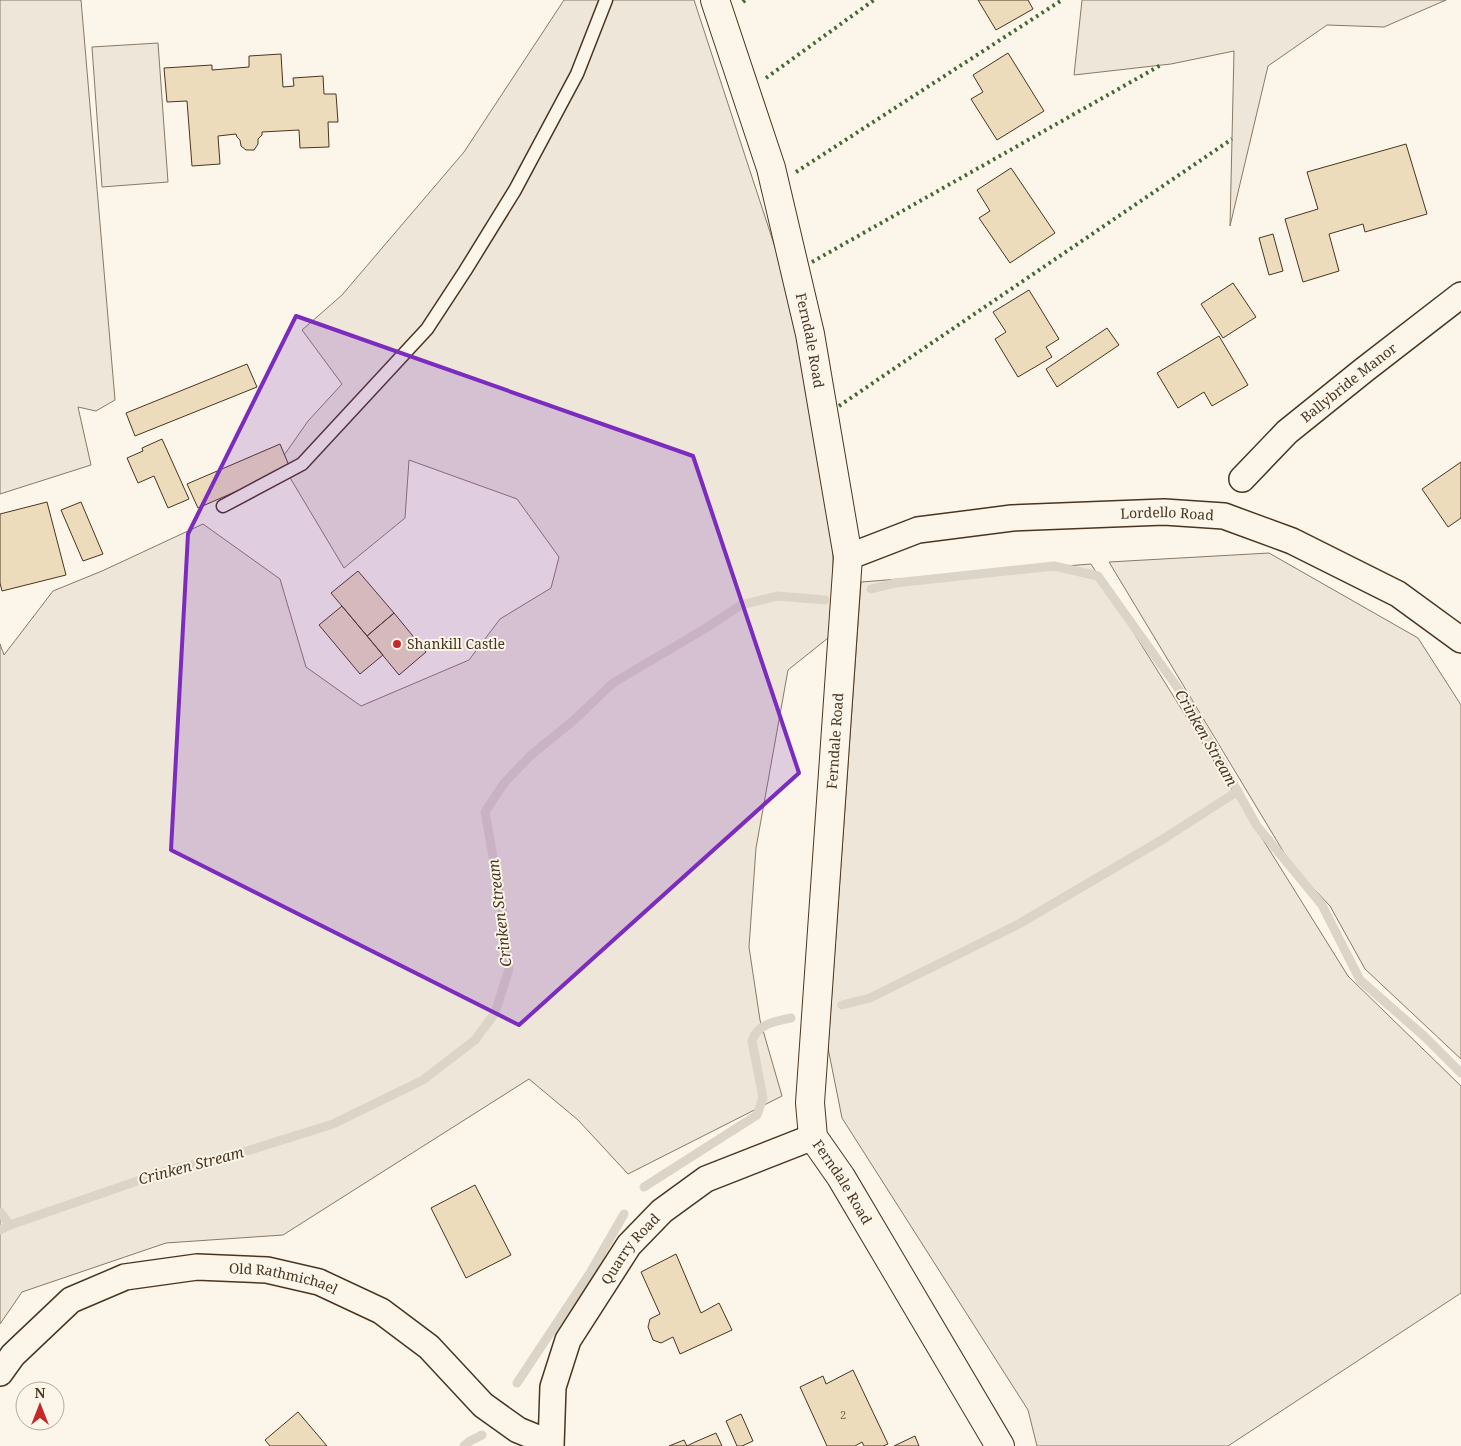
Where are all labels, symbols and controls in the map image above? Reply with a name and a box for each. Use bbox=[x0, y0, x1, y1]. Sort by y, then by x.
street label: Ferndale Road bbox=[792, 291, 829, 390]
street label: Ballybride Manor bbox=[1296, 338, 1401, 426]
street label: Lordello Road bbox=[1120, 502, 1215, 524]
place label: Shankill Castle bbox=[407, 634, 505, 653]
marker: Shankill Castle bbox=[391, 638, 403, 650]
water label: Crinken Stream bbox=[1171, 686, 1243, 790]
street label: Ferndale Road bbox=[822, 692, 847, 790]
water label: Crinken Stream bbox=[482, 858, 516, 968]
street label: Ferndale Road bbox=[809, 1136, 877, 1228]
water label: Crinken Stream bbox=[136, 1141, 246, 1189]
street label: Quarry Road bbox=[596, 1209, 664, 1288]
street label: Old Rathmichael bbox=[229, 1258, 342, 1299]
north arrow bbox=[15, 1381, 65, 1431]
text: N bbox=[34, 1383, 46, 1402]
house number: 2 bbox=[840, 1407, 846, 1422]

